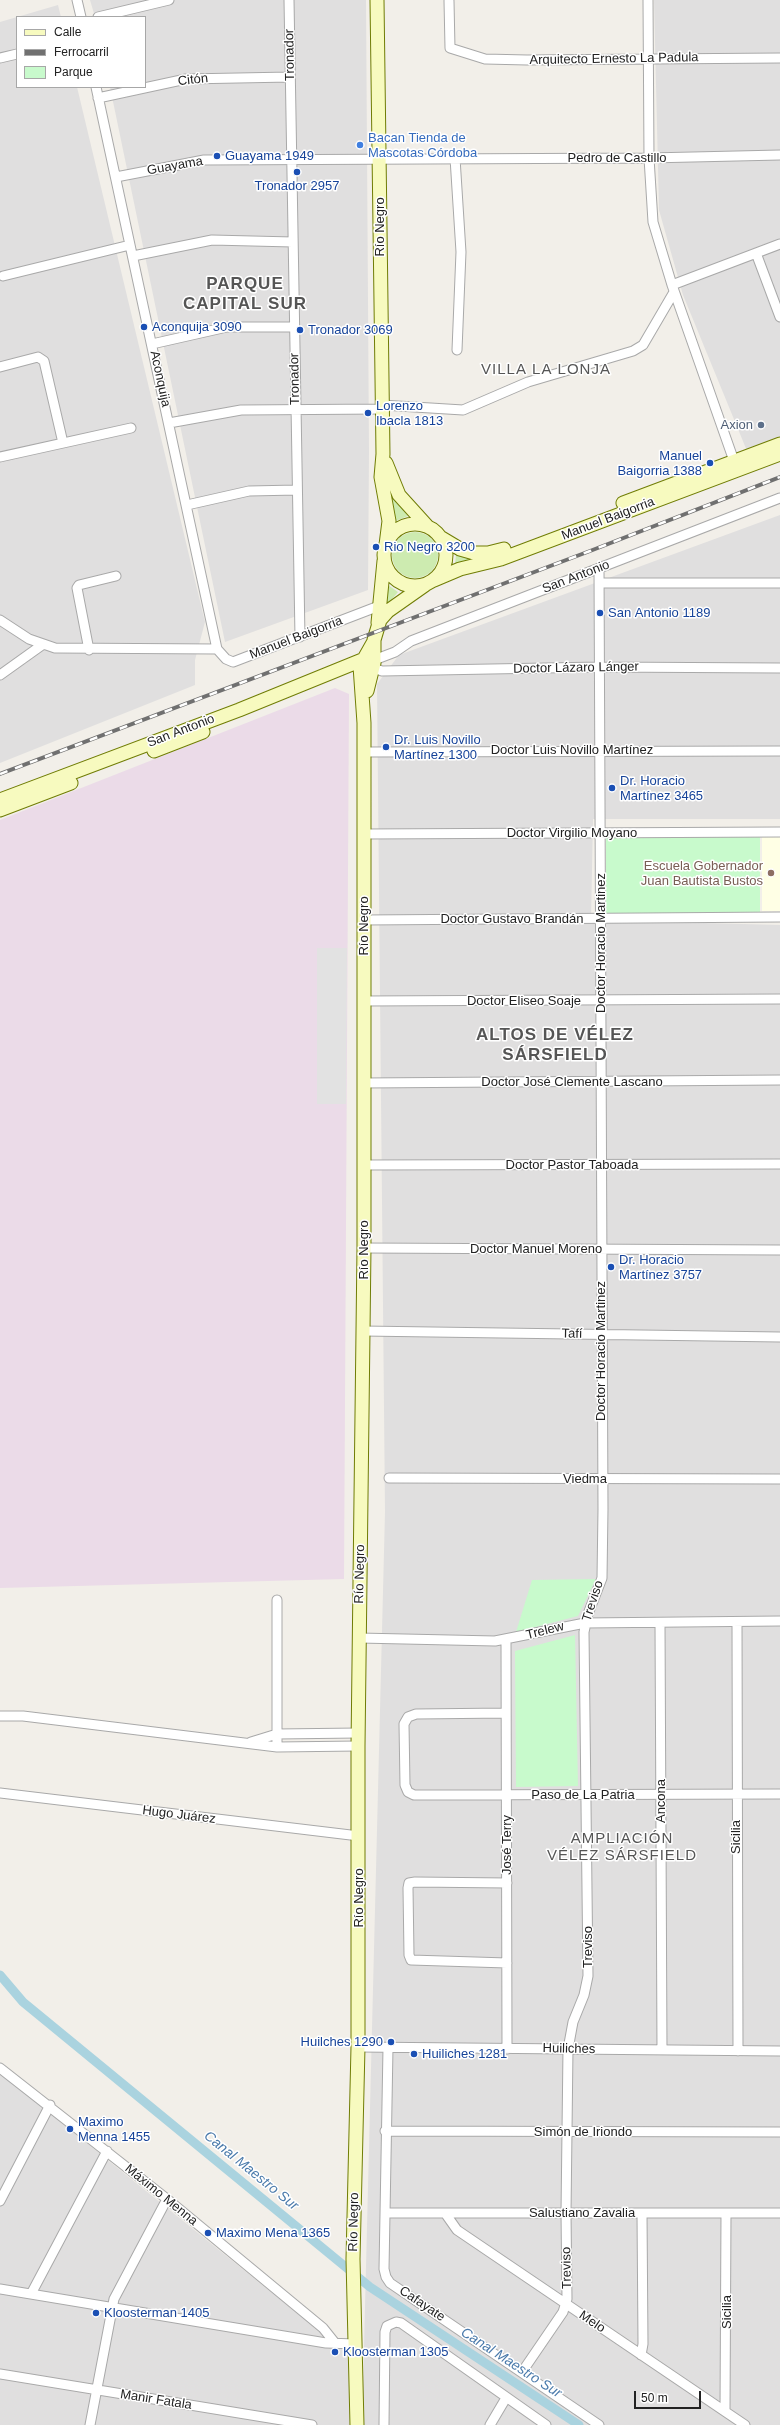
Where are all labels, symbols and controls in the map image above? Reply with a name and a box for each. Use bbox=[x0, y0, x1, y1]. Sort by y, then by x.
legend bbox=[16, 16, 146, 88]
text: Calle bbox=[54, 25, 81, 39]
street label: Tronador bbox=[282, 29, 298, 81]
text: Ferrocarril bbox=[54, 45, 109, 59]
street label: Arquitecto Ernesto La Padula bbox=[529, 50, 699, 68]
text: Parque bbox=[54, 65, 93, 79]
street label: Citón bbox=[177, 71, 209, 89]
place label: Bacan Tienda de Mascotas Córdoba bbox=[368, 130, 477, 161]
marker: Bacan Tienda de Mascotas Córdoba bbox=[355, 140, 365, 150]
place label: Guayama 1949 bbox=[225, 148, 314, 164]
street label: Pedro de Castillo bbox=[568, 150, 666, 166]
marker: Guayama 1949 bbox=[212, 151, 222, 161]
street label: Guayama bbox=[146, 153, 204, 179]
marker: Tronador 2957 bbox=[292, 167, 302, 177]
place label: Tronador 2957 bbox=[255, 178, 339, 194]
street label: Río Negro bbox=[372, 197, 388, 257]
district label: PARQUE CAPITAL SUR bbox=[183, 274, 307, 314]
place label: Aconquija 3090 bbox=[152, 319, 242, 335]
marker: Aconquija 3090 bbox=[139, 322, 149, 332]
place label: Tronador 3069 bbox=[308, 322, 393, 338]
marker: Tronador 3069 bbox=[295, 325, 305, 335]
street label: Aconquija bbox=[146, 349, 174, 409]
street label: Tronador bbox=[287, 353, 303, 405]
district label: VILLA LA LONJA bbox=[481, 361, 611, 379]
place label: Lorenzo Ibacla 1813 bbox=[376, 398, 443, 429]
marker: Lorenzo Ibacla 1813 bbox=[363, 408, 373, 418]
place label: Axion bbox=[720, 417, 753, 433]
marker: Axion bbox=[756, 420, 766, 430]
place label: Manuel Baigorria 1388 bbox=[617, 448, 702, 479]
marker: Manuel Baigorria 1388 bbox=[705, 458, 715, 468]
street label: Manuel Baigorria bbox=[559, 494, 657, 544]
place label: Rio Negro 3200 bbox=[384, 539, 475, 555]
marker: Rio Negro 3200 bbox=[371, 542, 381, 552]
street label: San Antonio bbox=[540, 557, 612, 597]
place label: San Antonio 1189 bbox=[608, 605, 710, 621]
marker: San Antonio 1189 bbox=[595, 608, 605, 618]
street label: Manuel Baigorria bbox=[247, 613, 345, 663]
street label: Doctor Lázaro Lánger bbox=[513, 659, 639, 677]
street label: San Antonio bbox=[145, 711, 217, 751]
place label: Dr. Luis Novillo Martínez 1300 bbox=[394, 732, 481, 763]
marker: Dr. Luis Novillo Martínez 1300 bbox=[381, 742, 391, 752]
street label: Doctor Luis Novillo Martínez bbox=[491, 742, 653, 758]
place label: Dr. Horacio Martínez 3465 bbox=[620, 773, 703, 804]
marker: Dr. Horacio Martínez 3465 bbox=[607, 783, 617, 793]
street label: Doctor Virgilio Moyano bbox=[507, 825, 637, 841]
place label: Escuela Gobernador Juan Bautista Bustos bbox=[641, 858, 763, 889]
marker: Escuela Gobernador Juan Bautista Bustos bbox=[766, 868, 776, 878]
street label: Doctor Horacio Martinez bbox=[593, 873, 609, 1013]
street label: Río Negro bbox=[356, 896, 372, 956]
street label: Doctor Gustavo Brandán bbox=[440, 911, 584, 927]
street label: Doctor Eliseo Soaje bbox=[467, 993, 581, 1009]
district label: ALTOS DE VÉLEZ SÁRSFIELD bbox=[476, 1025, 634, 1065]
street label: Doctor José Clemente Lascano bbox=[481, 1074, 663, 1090]
street label: Doctor Pastor Taboada bbox=[506, 1157, 638, 1173]
street label: Río Negro bbox=[356, 1220, 372, 1280]
street label: Doctor Manuel Moreno bbox=[470, 1241, 602, 1257]
place label: Dr. Horacio Martínez 3757 bbox=[619, 1252, 702, 1283]
marker: Dr. Horacio Martínez 3757 bbox=[606, 1262, 616, 1272]
street label: Doctor Horacio Martinez bbox=[593, 1281, 609, 1421]
street label: Tafí bbox=[561, 1326, 583, 1342]
street label: Viedma bbox=[563, 1471, 607, 1487]
street label: Río Negro bbox=[352, 1544, 368, 1604]
street label: Treviso bbox=[579, 1579, 607, 1623]
street label: Trelew bbox=[524, 1619, 566, 1643]
street label: Ancona bbox=[653, 1779, 669, 1823]
street label: Paso de La Patria bbox=[531, 1787, 635, 1803]
street label: Hugo Juárez bbox=[141, 1803, 217, 1827]
street label: José Terry bbox=[499, 1815, 515, 1875]
street label: Sicilia bbox=[728, 1820, 744, 1854]
district label: AMPLIACIÓN VÉLEZ SÁRSFIELD bbox=[547, 1830, 697, 1865]
street label: Río Negro bbox=[351, 1868, 367, 1928]
street label: Treviso bbox=[580, 1926, 596, 1968]
place label: Huilches 1290 bbox=[301, 2034, 383, 2050]
marker: Huilches 1290 bbox=[386, 2037, 396, 2047]
street label: Huiliches bbox=[542, 2041, 596, 2057]
place label: Huiliches 1281 bbox=[422, 2046, 507, 2062]
marker: Huiliches 1281 bbox=[409, 2049, 419, 2059]
place label: Maximo Menna 1455 bbox=[78, 2114, 150, 2145]
marker: Maximo Menna 1455 bbox=[65, 2124, 75, 2134]
street label: Simón de Iriondo bbox=[534, 2124, 632, 2140]
water label: Canal Maestro Sur bbox=[200, 2128, 302, 2214]
street label: Máximo Menna bbox=[122, 2161, 200, 2229]
street label: Río Negro bbox=[346, 2192, 362, 2252]
street label: Salustiano Zavalia bbox=[529, 2205, 635, 2221]
place label: Maximo Mena 1365 bbox=[216, 2225, 330, 2241]
marker: Maximo Mena 1365 bbox=[203, 2228, 213, 2238]
street label: Treviso bbox=[559, 2247, 575, 2289]
street label: Cafayate bbox=[396, 2283, 448, 2325]
street label: Sicilia bbox=[719, 2295, 735, 2329]
place label: Kloosterman 1405 bbox=[104, 2305, 210, 2321]
marker: Kloosterman 1405 bbox=[91, 2308, 101, 2318]
street label: Melo bbox=[576, 2308, 608, 2336]
water label: Canal Maestro Sur bbox=[457, 2324, 565, 2402]
place label: Kloosterman 1305 bbox=[343, 2344, 449, 2360]
marker: Kloosterman 1305 bbox=[330, 2347, 340, 2357]
scale bar bbox=[636, 2383, 703, 2409]
street label: Manir Fatala bbox=[119, 2387, 193, 2413]
text: 50 m bbox=[641, 2391, 668, 2405]

